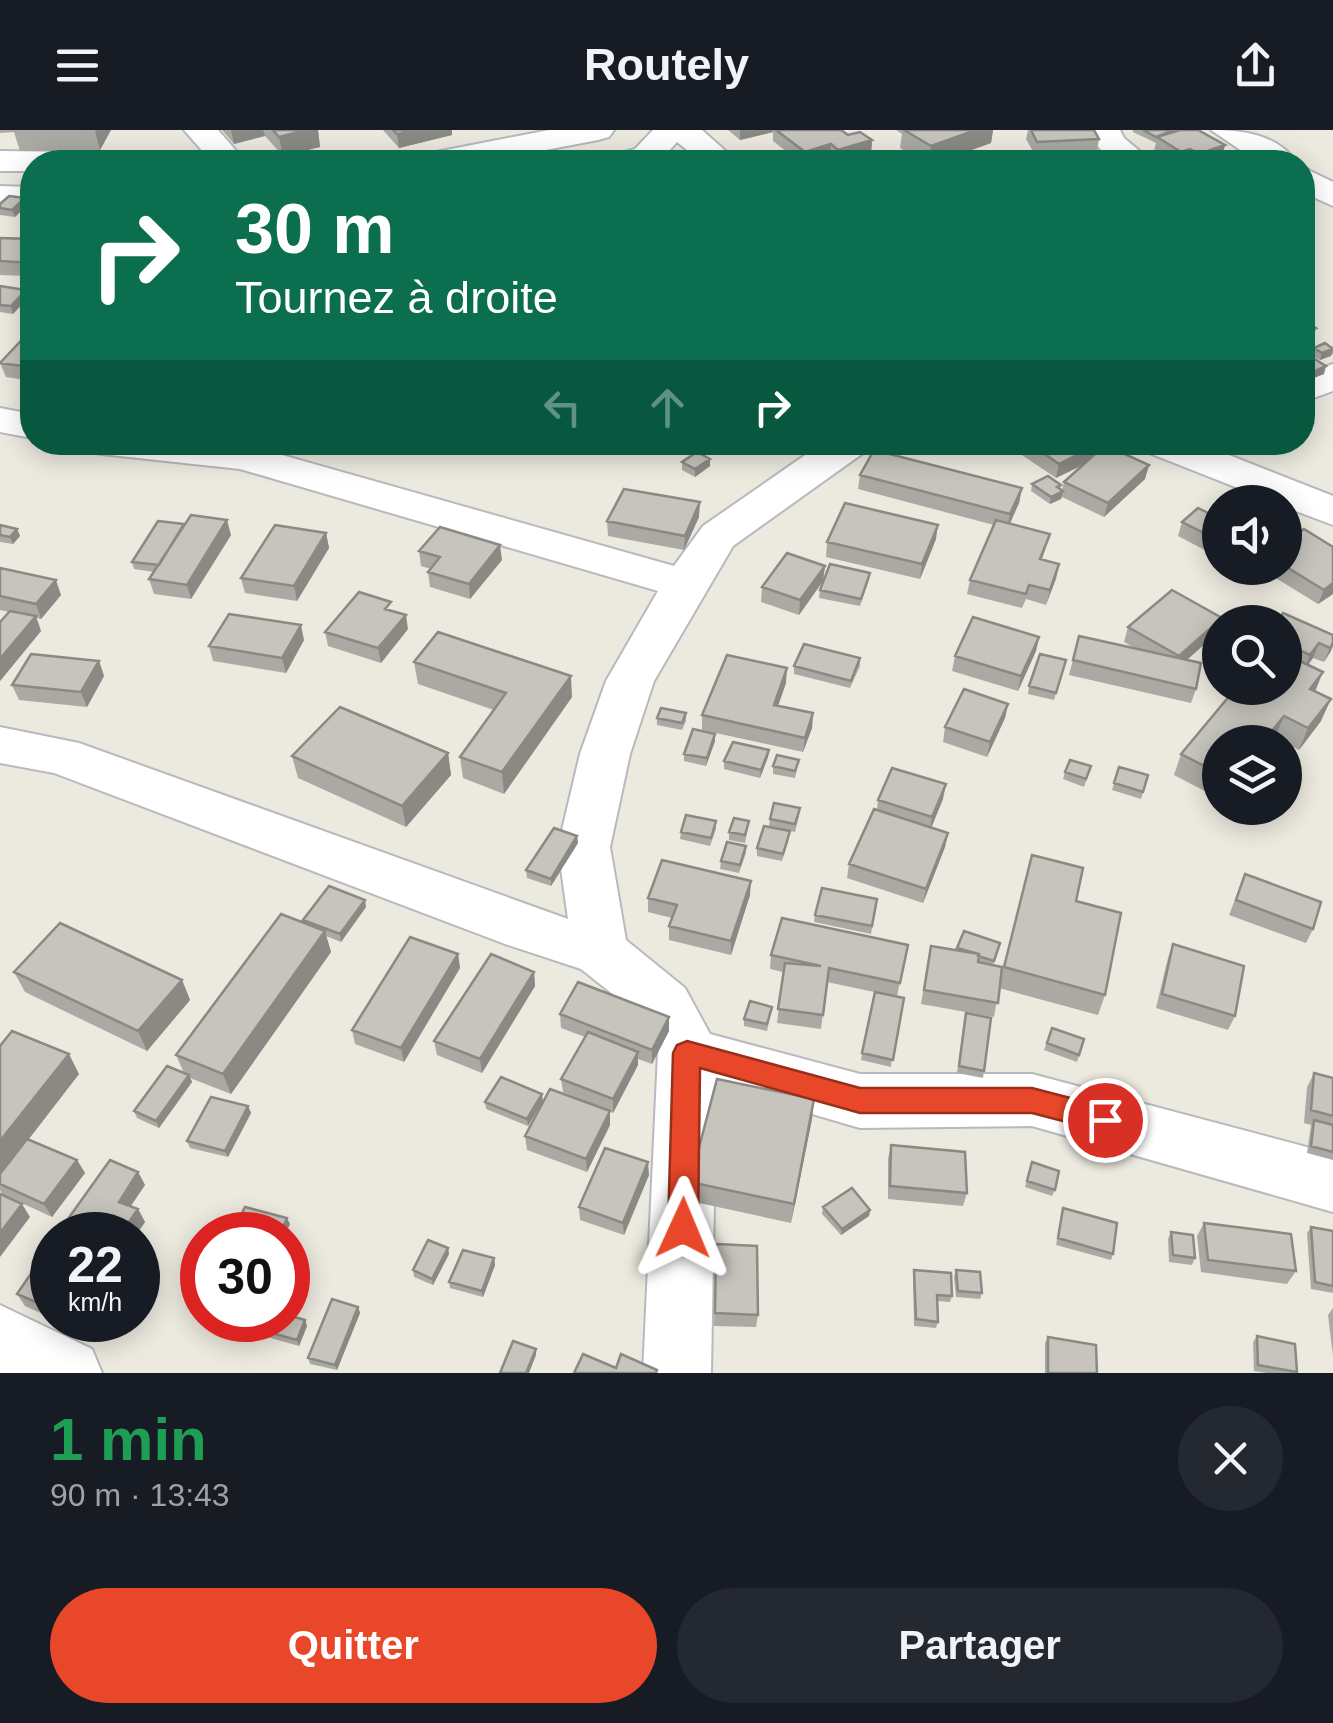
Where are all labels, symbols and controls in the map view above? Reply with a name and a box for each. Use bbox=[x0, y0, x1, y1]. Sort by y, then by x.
icon: menu bbox=[50, 38, 105, 93]
icon: share bbox=[1228, 38, 1283, 93]
text: Routely bbox=[584, 39, 749, 90]
icon: right bbox=[70, 190, 200, 320]
text: 30 m bbox=[235, 190, 395, 268]
text: Tournez à droite bbox=[235, 272, 558, 323]
icon: left bbox=[535, 380, 590, 435]
icon: ahead bbox=[640, 380, 695, 435]
icon: right bbox=[745, 380, 800, 435]
map controls bbox=[1202, 485, 1302, 825]
button: sound bbox=[1202, 485, 1302, 585]
button: search bbox=[1202, 605, 1302, 705]
button: layers bbox=[1202, 725, 1302, 825]
pin bbox=[1063, 1078, 1148, 1163]
icon: arrive bbox=[1078, 1093, 1133, 1148]
position arrow bbox=[631, 1176, 735, 1280]
speed limit sign: 30 bbox=[180, 1212, 310, 1342]
text: 22 bbox=[67, 1237, 123, 1293]
text: km/h bbox=[68, 1288, 122, 1316]
text: 1 min bbox=[50, 1406, 207, 1473]
button: close bbox=[1178, 1406, 1283, 1511]
text: 90 m · 13:43 bbox=[50, 1477, 230, 1513]
button: Quitter bbox=[50, 1588, 657, 1703]
button: Partager bbox=[677, 1588, 1283, 1703]

